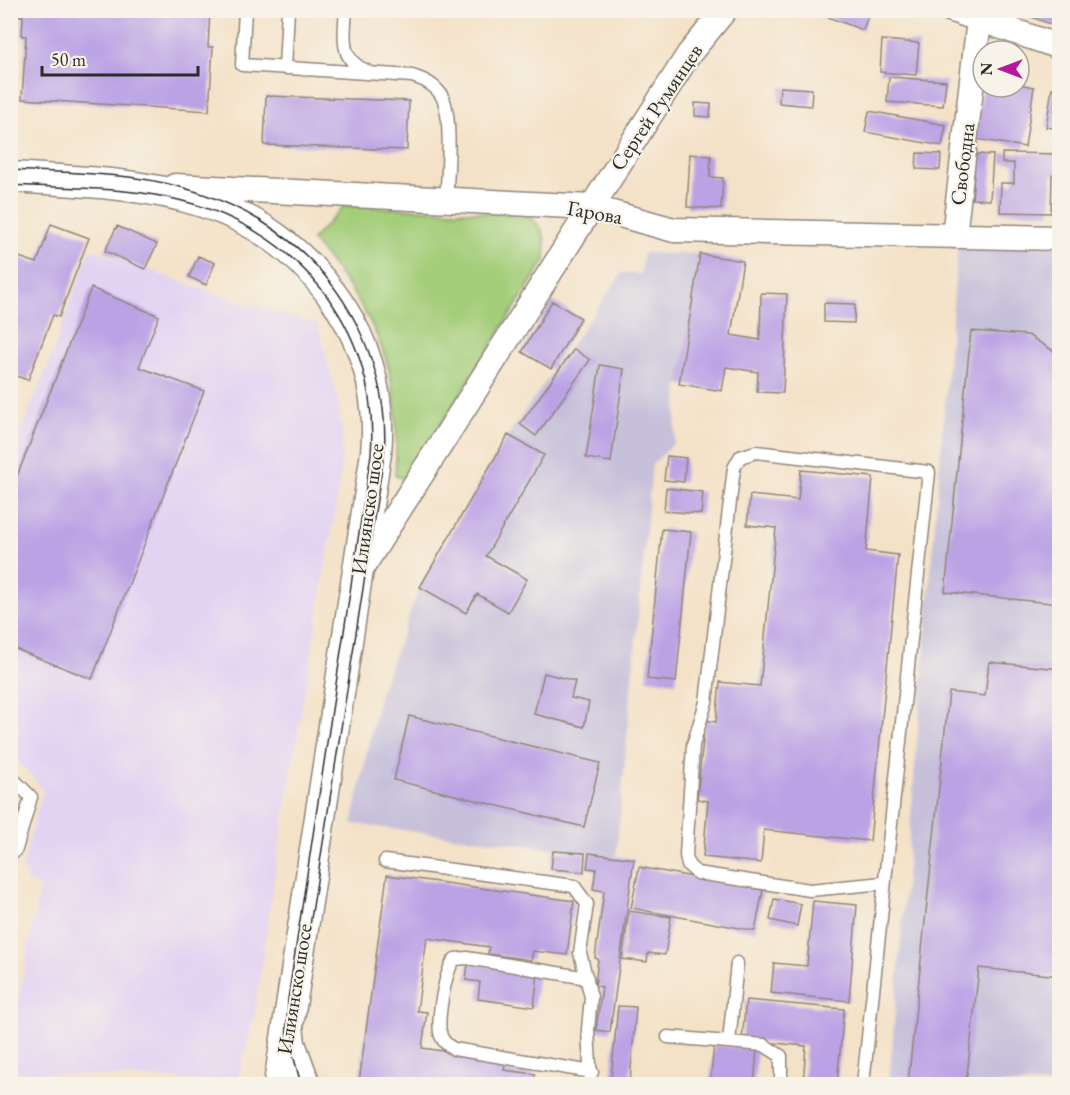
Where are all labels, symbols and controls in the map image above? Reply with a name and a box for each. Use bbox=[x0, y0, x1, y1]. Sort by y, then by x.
street label: Сергей Румянцев bbox=[604, 38, 708, 176]
scale bar bbox=[42, 39, 198, 77]
north arrow bbox=[971, 39, 1031, 99]
text: 50 m bbox=[51, 48, 86, 71]
text: N bbox=[976, 62, 997, 75]
street label: Свободна bbox=[944, 121, 981, 207]
street label: Гарова bbox=[565, 194, 625, 230]
street label: Илиянско шосе bbox=[344, 442, 390, 576]
street label: Илиянско шосе bbox=[270, 922, 318, 1056]

